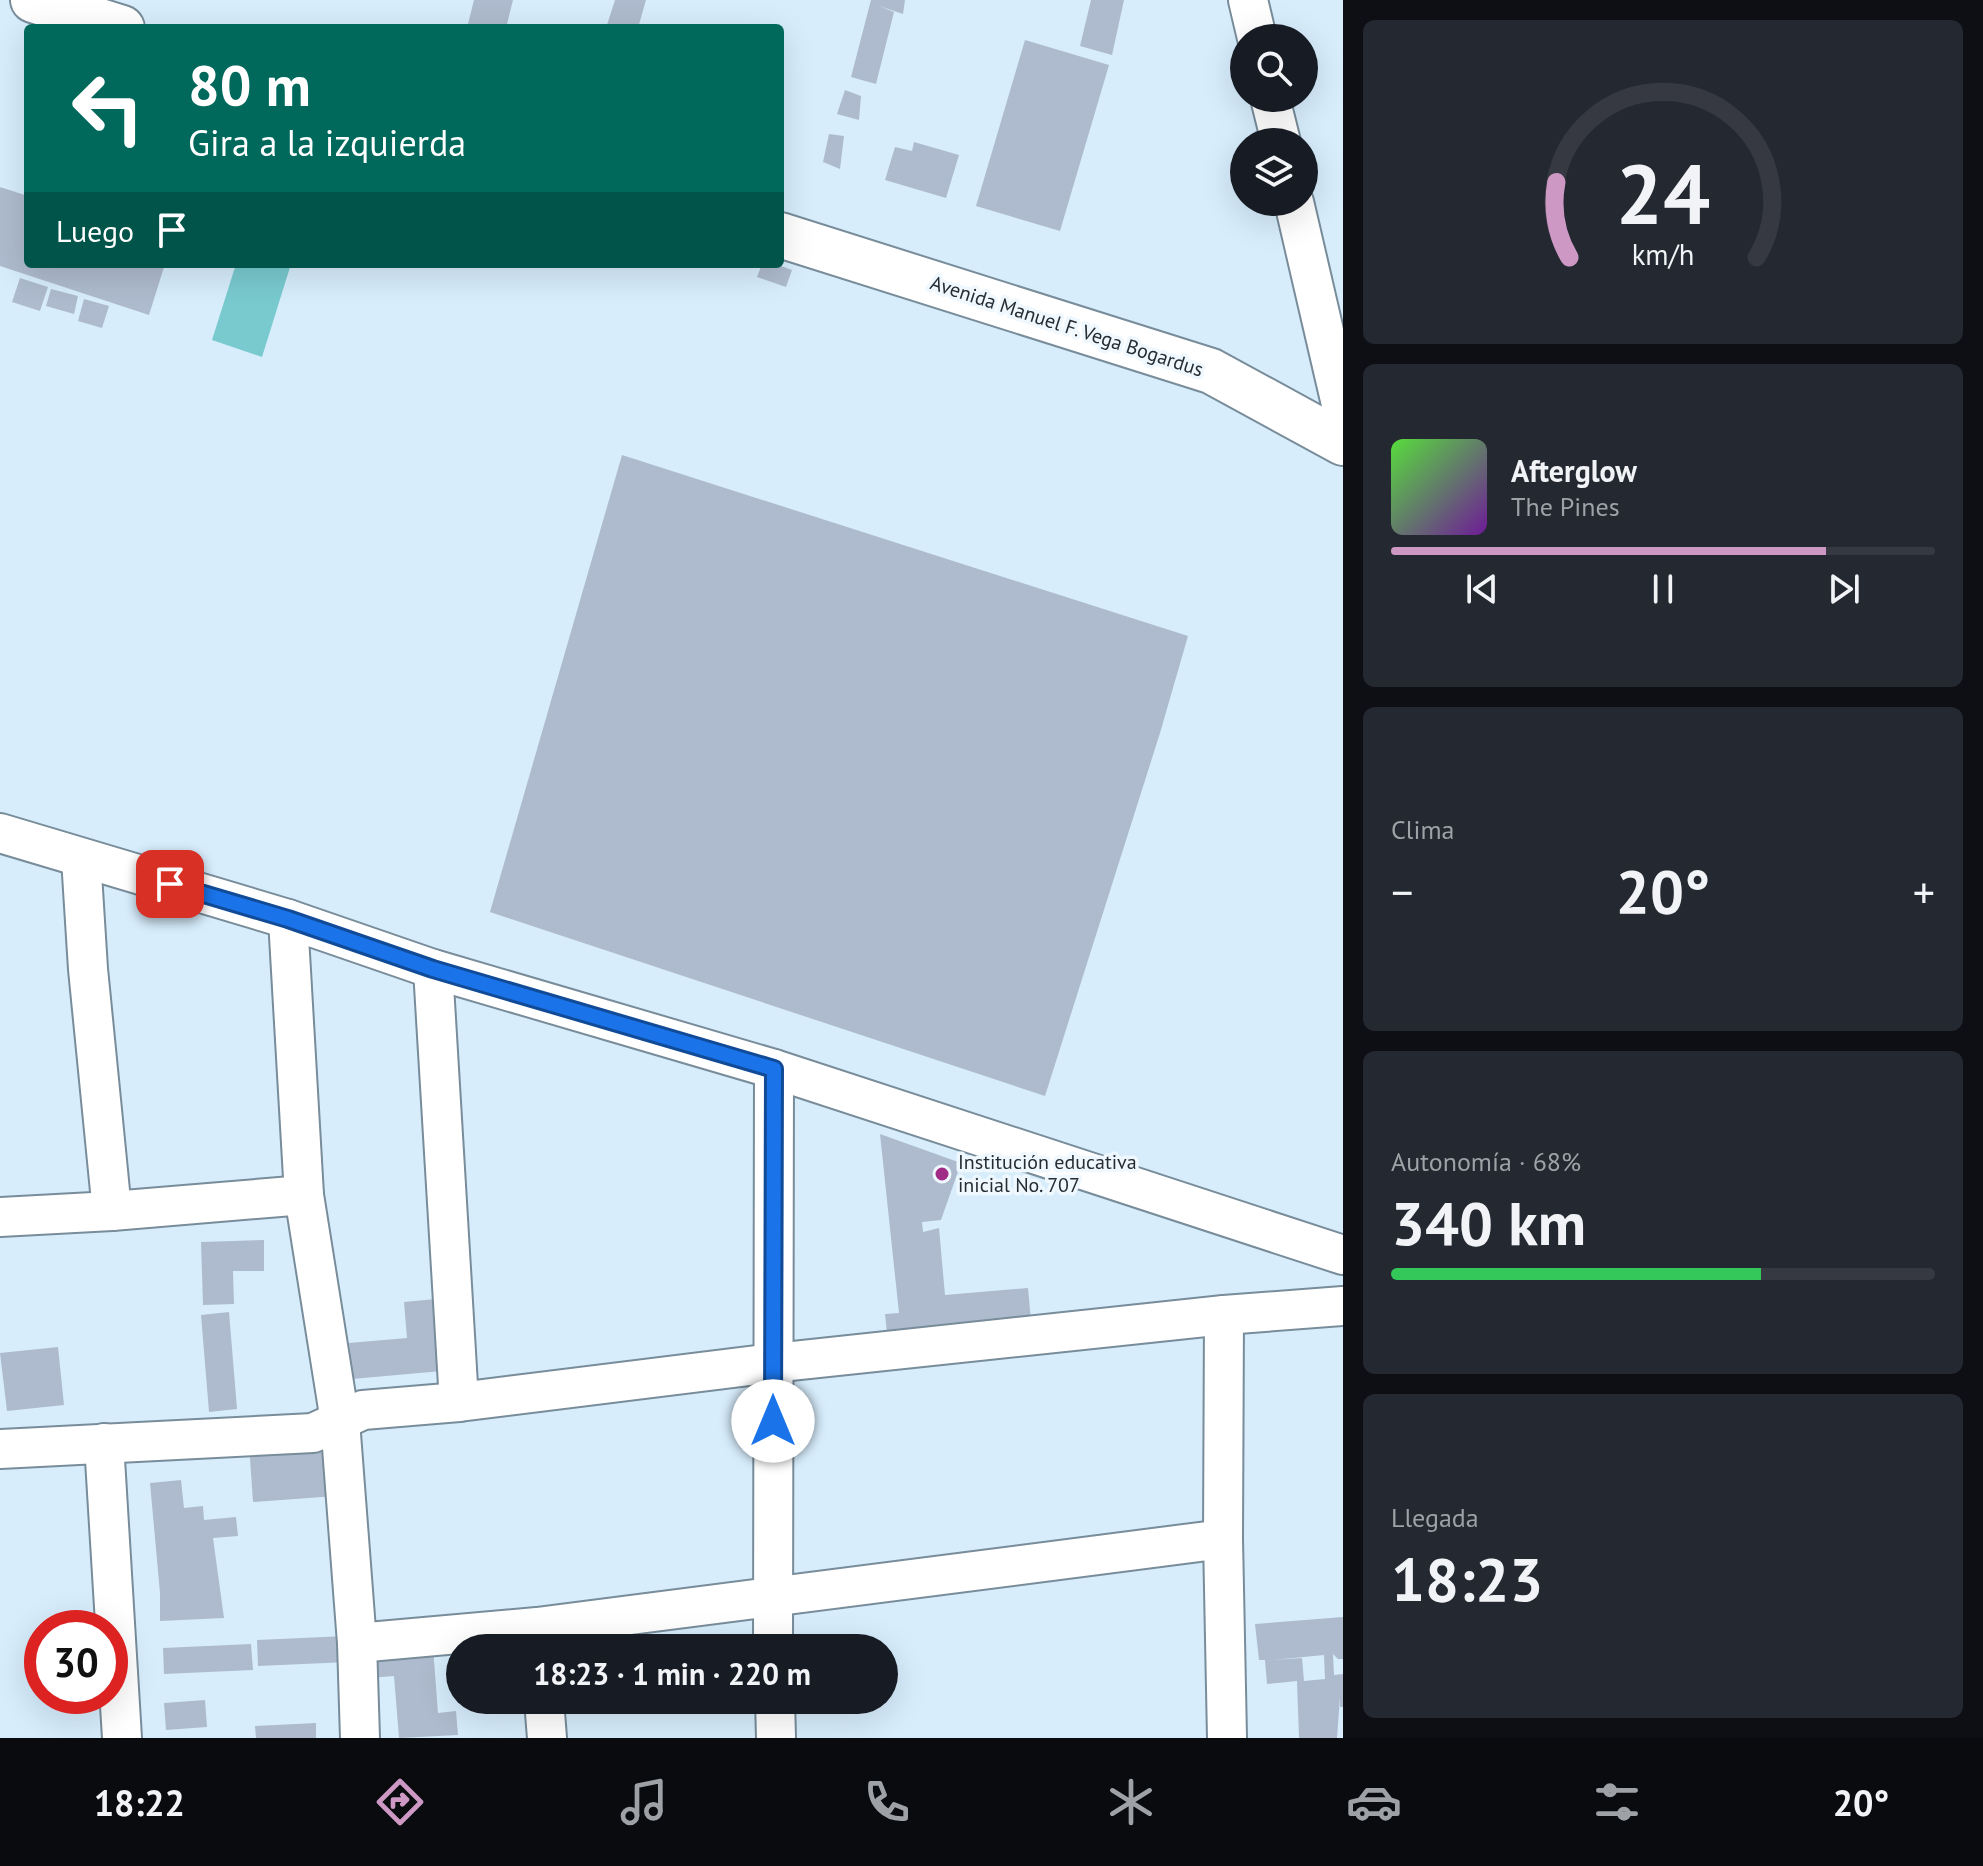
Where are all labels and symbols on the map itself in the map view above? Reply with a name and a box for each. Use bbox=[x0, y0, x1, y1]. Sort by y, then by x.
street label: Avenida Manuel F. Vega Bogardus bbox=[927, 270, 1207, 382]
pin bbox=[136, 850, 204, 918]
place label: Institución educativa inicial No. 707 bbox=[958, 1149, 1137, 1198]
marker: Institución educativa inicial No. 707 bbox=[933, 1165, 951, 1183]
position arrow bbox=[731, 1379, 815, 1463]
speed limit sign: 30 bbox=[24, 1610, 128, 1714]

